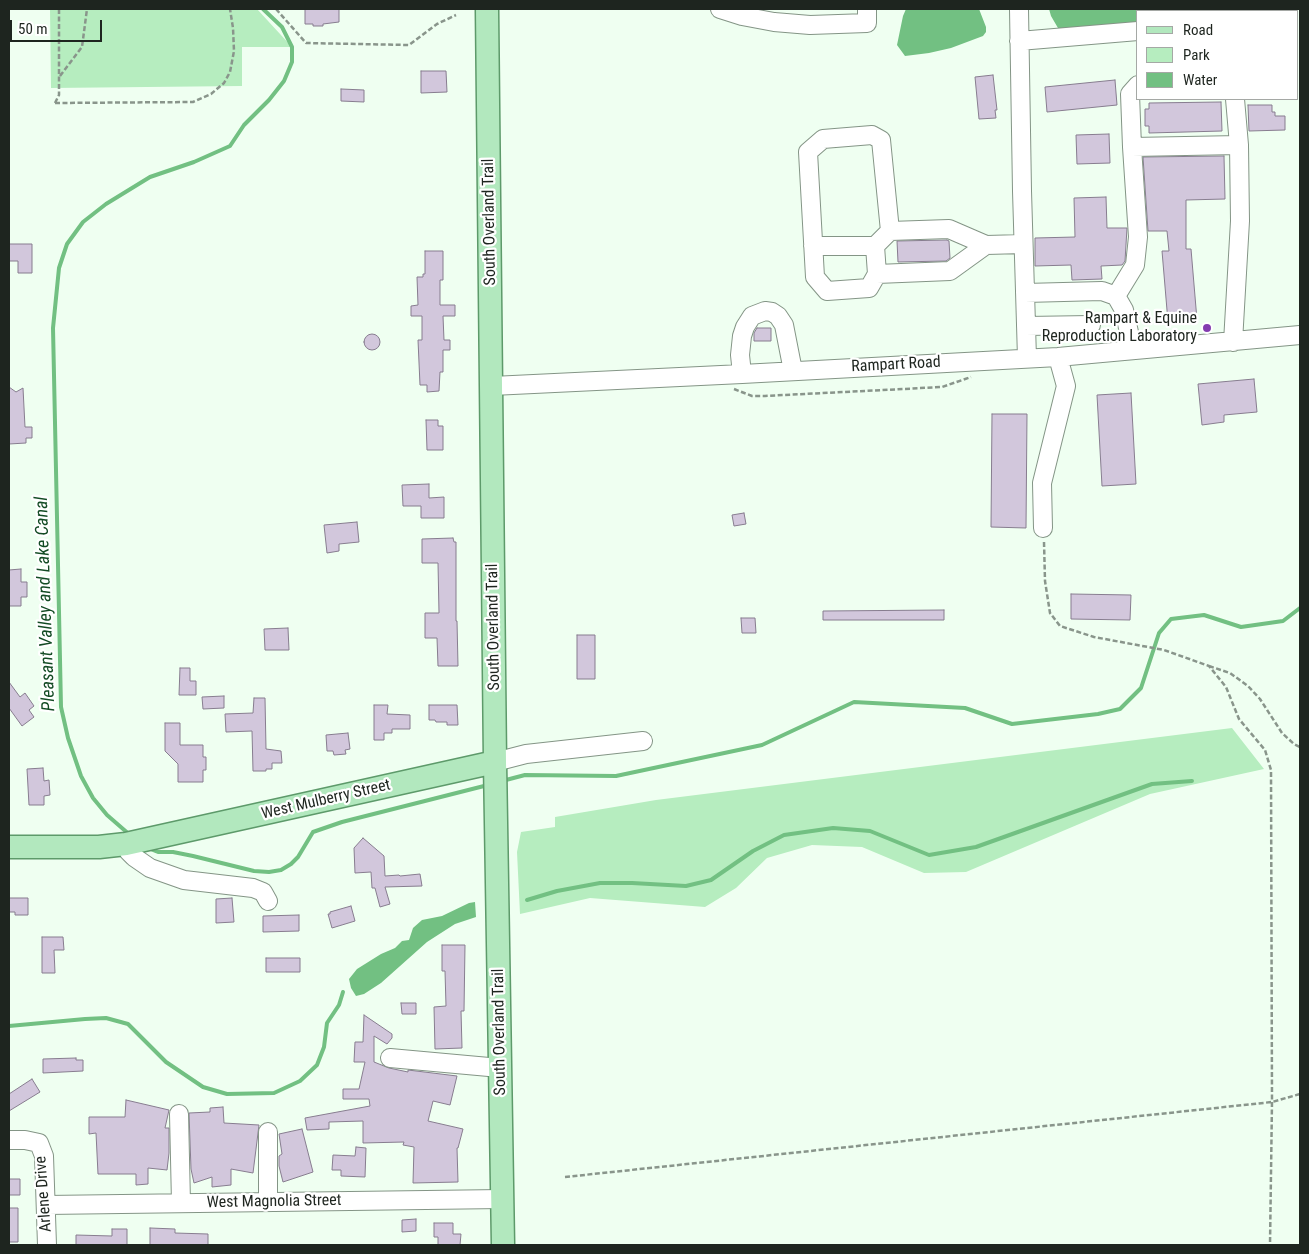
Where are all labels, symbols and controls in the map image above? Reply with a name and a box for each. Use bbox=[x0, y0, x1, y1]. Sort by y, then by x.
scale bar bbox=[12, 10, 105, 42]
legend bbox=[1136, 10, 1299, 100]
text: 50 m bbox=[18, 20, 48, 38]
text: Road bbox=[1183, 21, 1213, 39]
text: Park bbox=[1183, 46, 1210, 64]
text: Water bbox=[1183, 71, 1217, 89]
street label: South Overland Trail bbox=[479, 158, 501, 286]
place label: Rampart & Equine Reproduction Laboratory bbox=[1042, 309, 1197, 347]
marker: Rampart & Equine Reproduction Laboratory bbox=[1201, 322, 1213, 334]
street label: Rampart Road bbox=[851, 353, 941, 377]
water label: Pleasant Valley and Lake Canal bbox=[31, 496, 61, 712]
street label: South Overland Trail bbox=[483, 563, 505, 691]
street label: West Mulberry Street bbox=[260, 776, 392, 824]
street label: South Overland Trail bbox=[489, 968, 511, 1096]
street label: Arlene Drive bbox=[32, 1155, 56, 1233]
street label: West Magnolia Street bbox=[206, 1191, 342, 1213]

